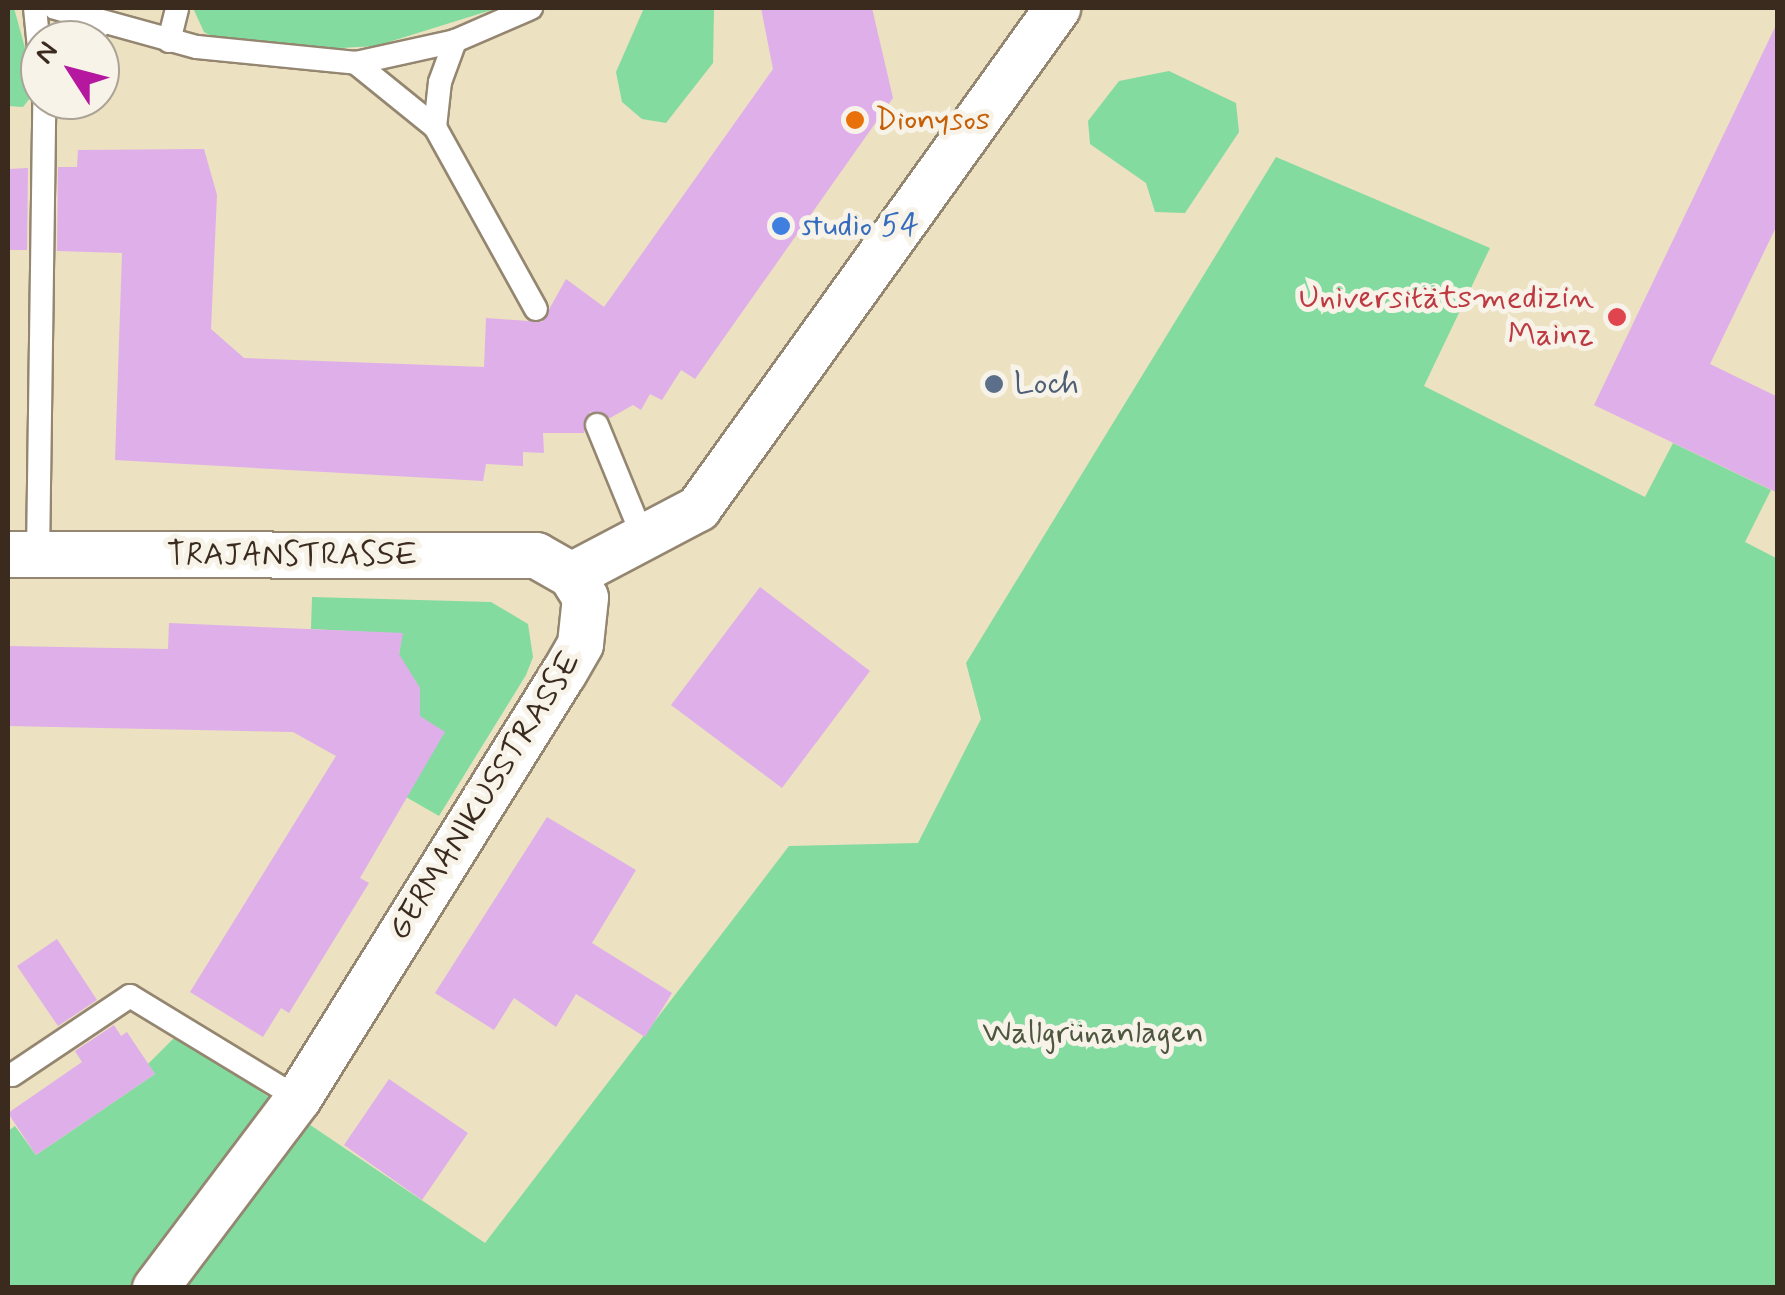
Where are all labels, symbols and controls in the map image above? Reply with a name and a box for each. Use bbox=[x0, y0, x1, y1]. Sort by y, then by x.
north arrow bbox=[20, 20, 120, 120]
text: N bbox=[26, 35, 67, 72]
place label: Dionysos bbox=[875, 101, 990, 139]
marker: Dionysos bbox=[844, 109, 866, 131]
place label: studio 54 bbox=[801, 207, 919, 245]
marker: studio 54 bbox=[770, 215, 792, 237]
place label: Universitätsmedizin Mainz bbox=[1299, 280, 1594, 355]
marker: Universitätsmedizin Mainz bbox=[1604, 304, 1630, 330]
place label: Loch bbox=[1014, 365, 1079, 403]
marker: Loch bbox=[983, 373, 1005, 395]
street label: TRAJANSTRASSE bbox=[167, 536, 417, 574]
street label: GERMANIKUSSTRASSE bbox=[381, 645, 589, 947]
park label: Wallgrünanlagen bbox=[982, 1014, 1204, 1052]

